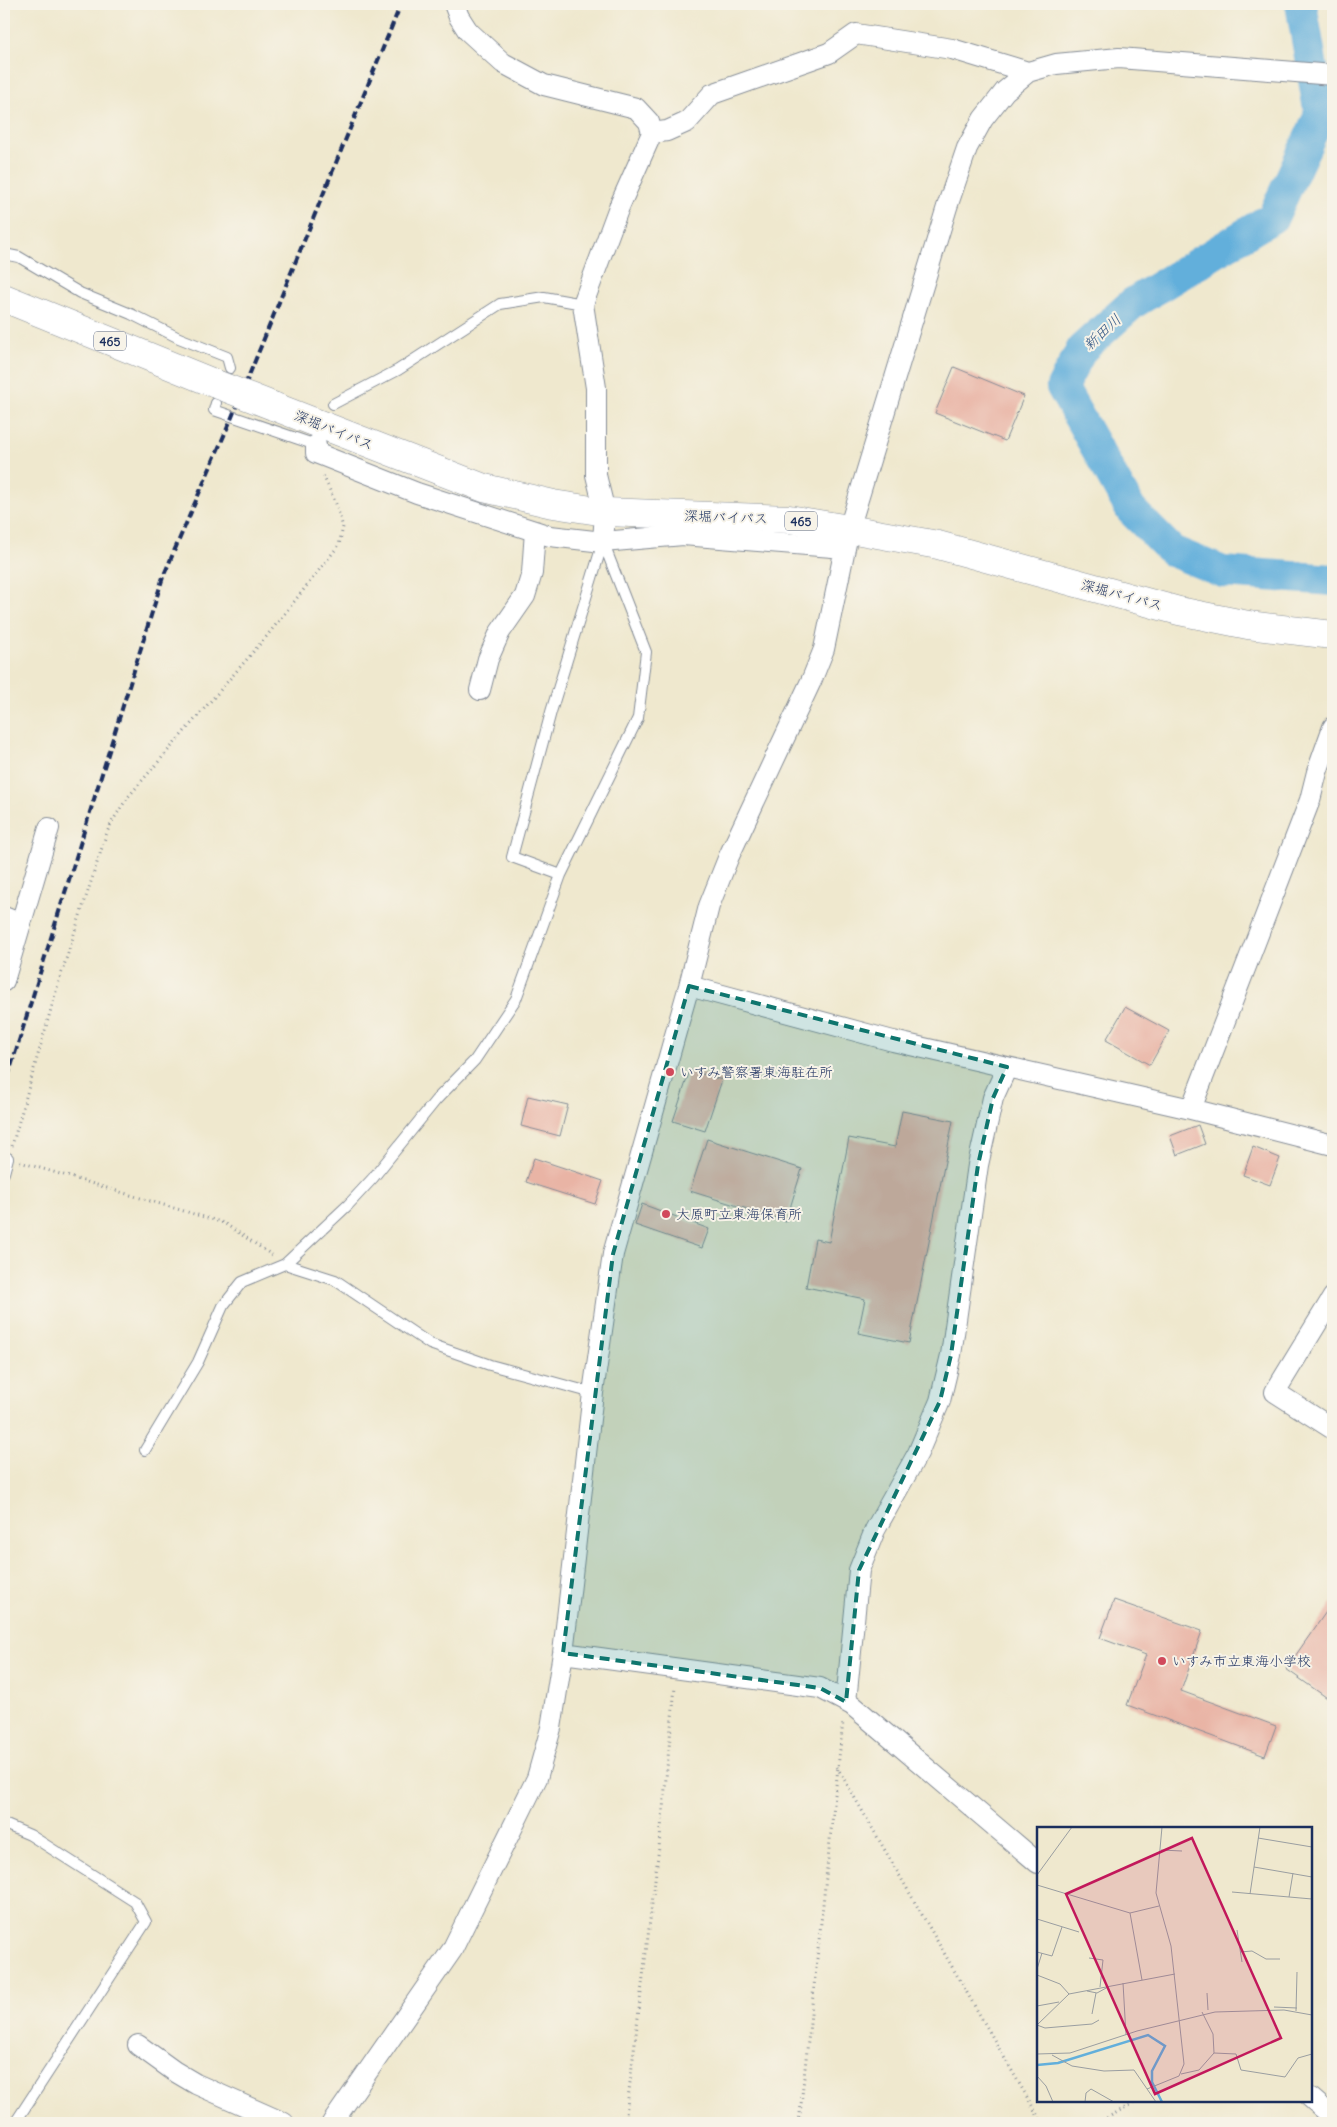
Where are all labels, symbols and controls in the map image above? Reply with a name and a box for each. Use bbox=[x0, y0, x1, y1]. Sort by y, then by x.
water label: 新田川 bbox=[1079, 310, 1125, 354]
road number: 465 bbox=[94, 332, 126, 351]
street label: 深堀バイパス bbox=[292, 406, 376, 454]
street label: 深堀バイパス bbox=[684, 507, 768, 527]
road number: 465 bbox=[785, 512, 817, 530]
street label: 深堀バイパス bbox=[1079, 575, 1165, 615]
place label: いすみ警察署東海駐在所 bbox=[680, 1063, 833, 1081]
marker: いすみ警察署東海駐在所 bbox=[664, 1066, 676, 1078]
place label: 大原町立東海保育所 bbox=[676, 1205, 802, 1223]
marker: 大原町立東海保育所 bbox=[660, 1208, 672, 1220]
place label: いすみ市立東海小学校 bbox=[1172, 1652, 1311, 1670]
marker: いすみ市立東海小学校 bbox=[1156, 1655, 1168, 1667]
inset map bbox=[1037, 1827, 1312, 2102]

